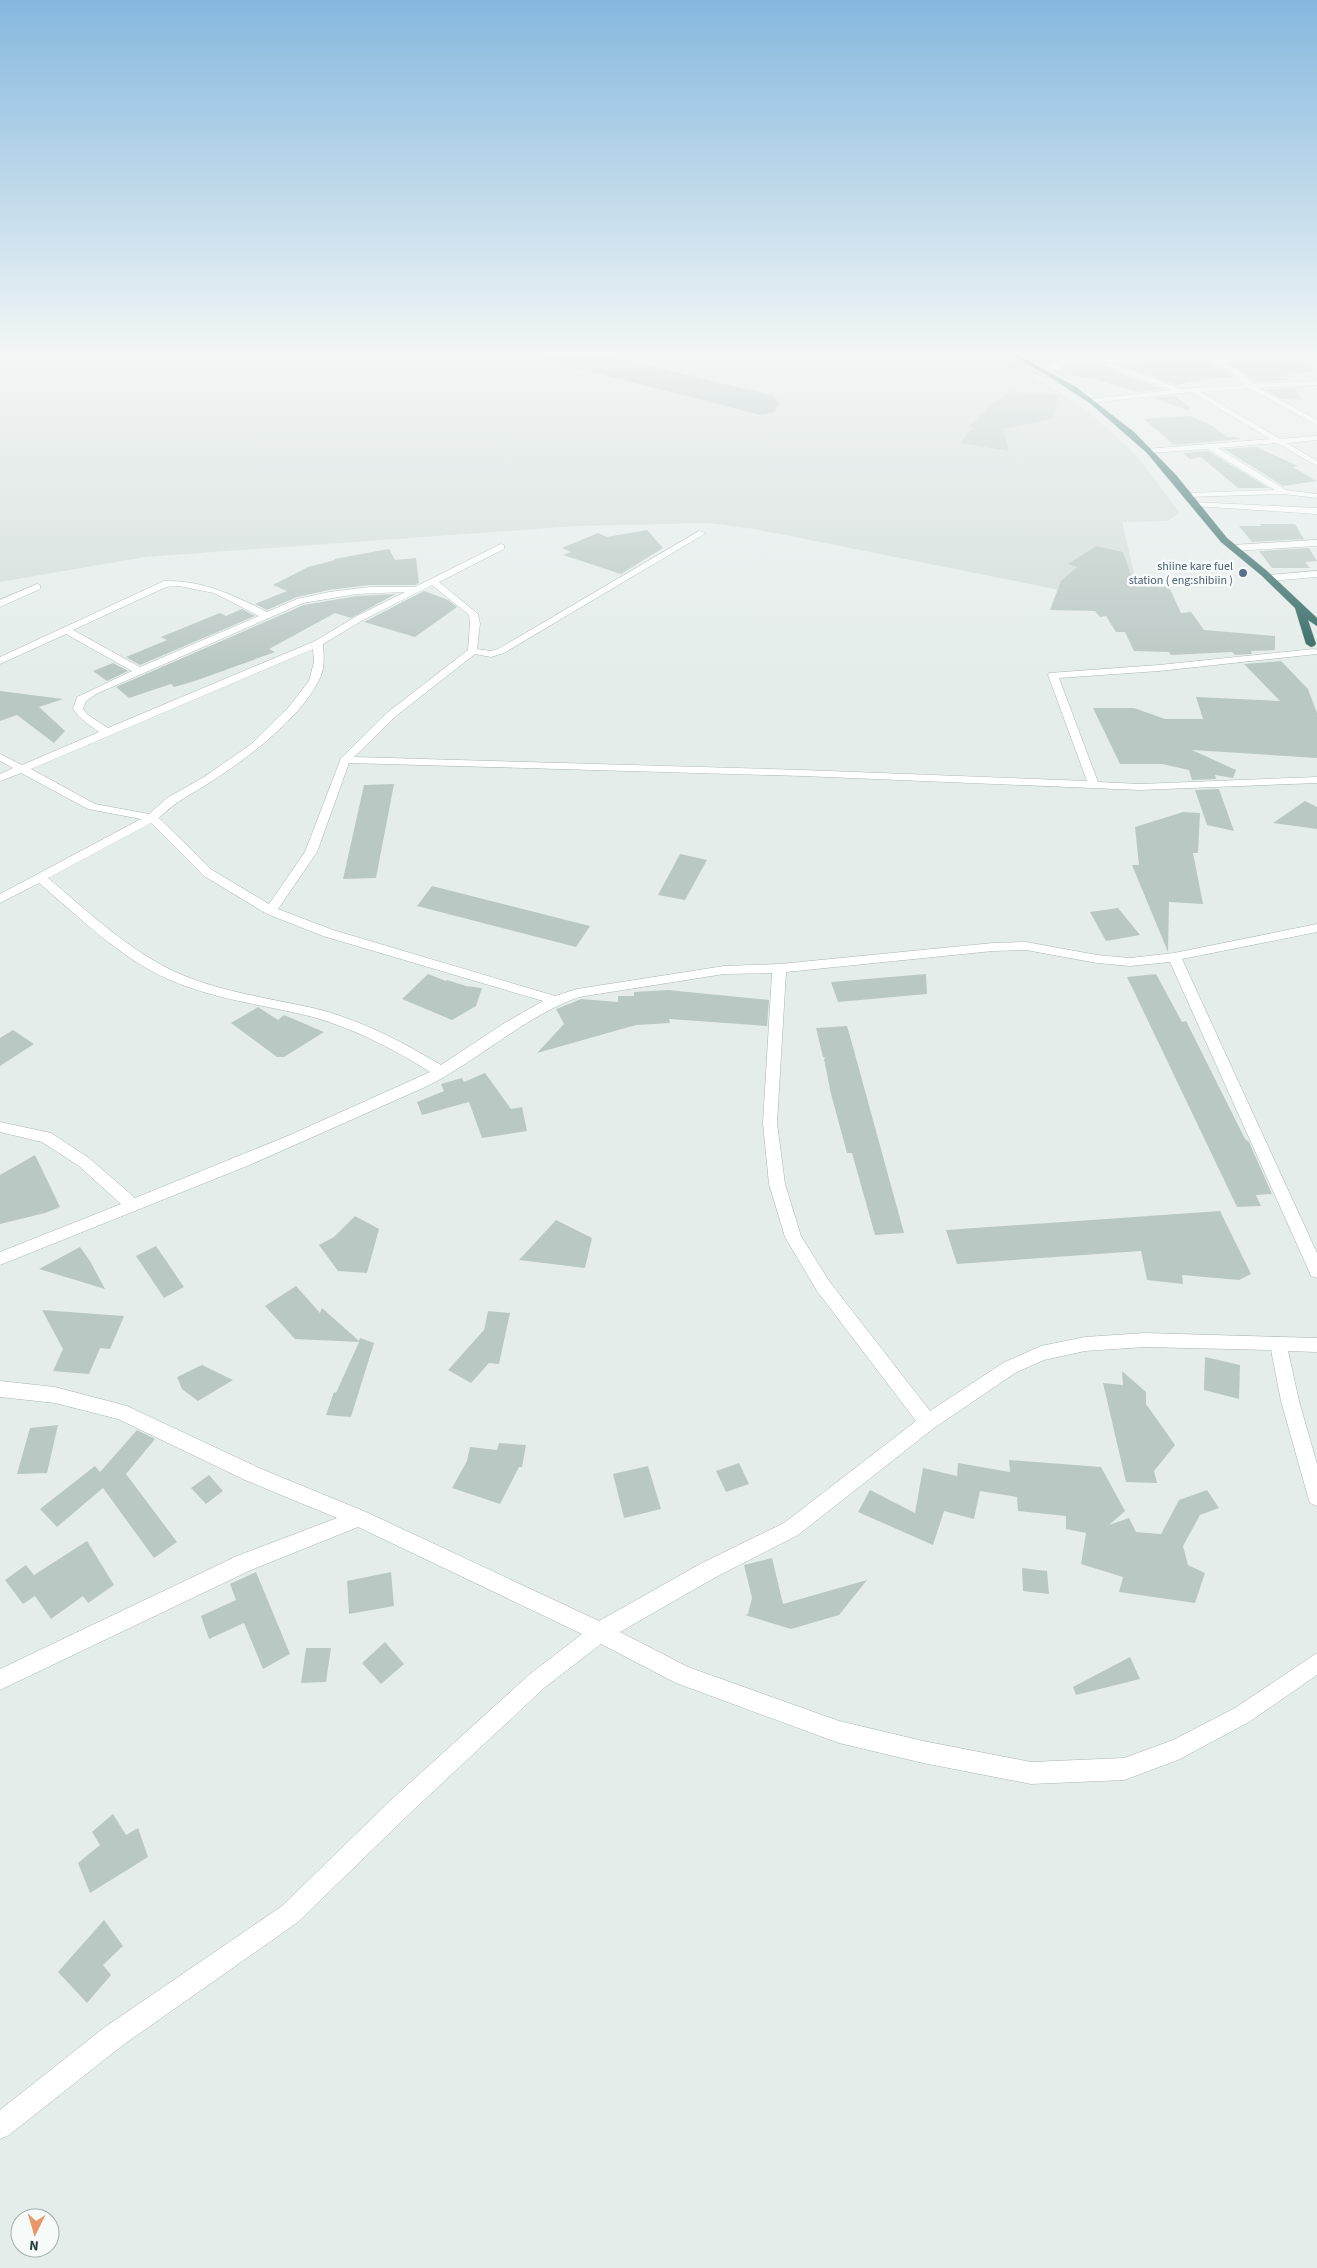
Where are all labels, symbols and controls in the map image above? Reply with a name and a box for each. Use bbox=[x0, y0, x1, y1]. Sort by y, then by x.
place label: shiine kare fuel station ( eng:shibiin ) bbox=[1129, 558, 1233, 589]
marker: shiine kare fuel station ( eng:shibiin ) bbox=[1237, 567, 1249, 579]
north arrow bbox=[10, 2208, 60, 2258]
text: N bbox=[28, 2235, 39, 2255]

